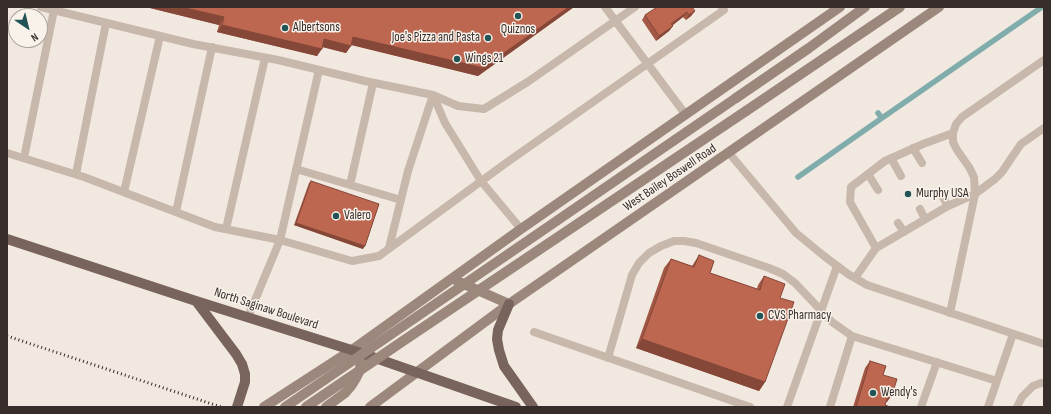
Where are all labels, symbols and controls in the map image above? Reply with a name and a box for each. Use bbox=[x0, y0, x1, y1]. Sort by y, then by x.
north arrow bbox=[8, 8, 48, 48]
marker: Quiznos bbox=[513, 11, 523, 21]
place label: Albertsons bbox=[293, 20, 340, 36]
place label: Quiznos bbox=[501, 22, 535, 38]
marker: Albertsons bbox=[280, 23, 290, 33]
text: N bbox=[28, 30, 41, 44]
place label: Joe's Pizza and Pasta bbox=[392, 30, 480, 46]
marker: Joe's Pizza and Pasta bbox=[483, 33, 493, 43]
place label: Wings 21 bbox=[465, 51, 503, 67]
marker: Wings 21 bbox=[452, 54, 462, 64]
street label: West Bailey Boswell Road bbox=[620, 141, 720, 215]
place label: Murphy USA bbox=[916, 186, 968, 202]
marker: Murphy USA bbox=[903, 189, 913, 199]
place label: Valero bbox=[344, 208, 371, 224]
marker: Valero bbox=[331, 211, 341, 221]
street label: North Saginaw Boulevard bbox=[212, 285, 320, 333]
place label: CVS Pharmacy bbox=[768, 308, 831, 324]
marker: CVS Pharmacy bbox=[755, 311, 765, 321]
place label: Wendy's bbox=[881, 385, 917, 401]
marker: Wendy's bbox=[868, 388, 878, 398]

